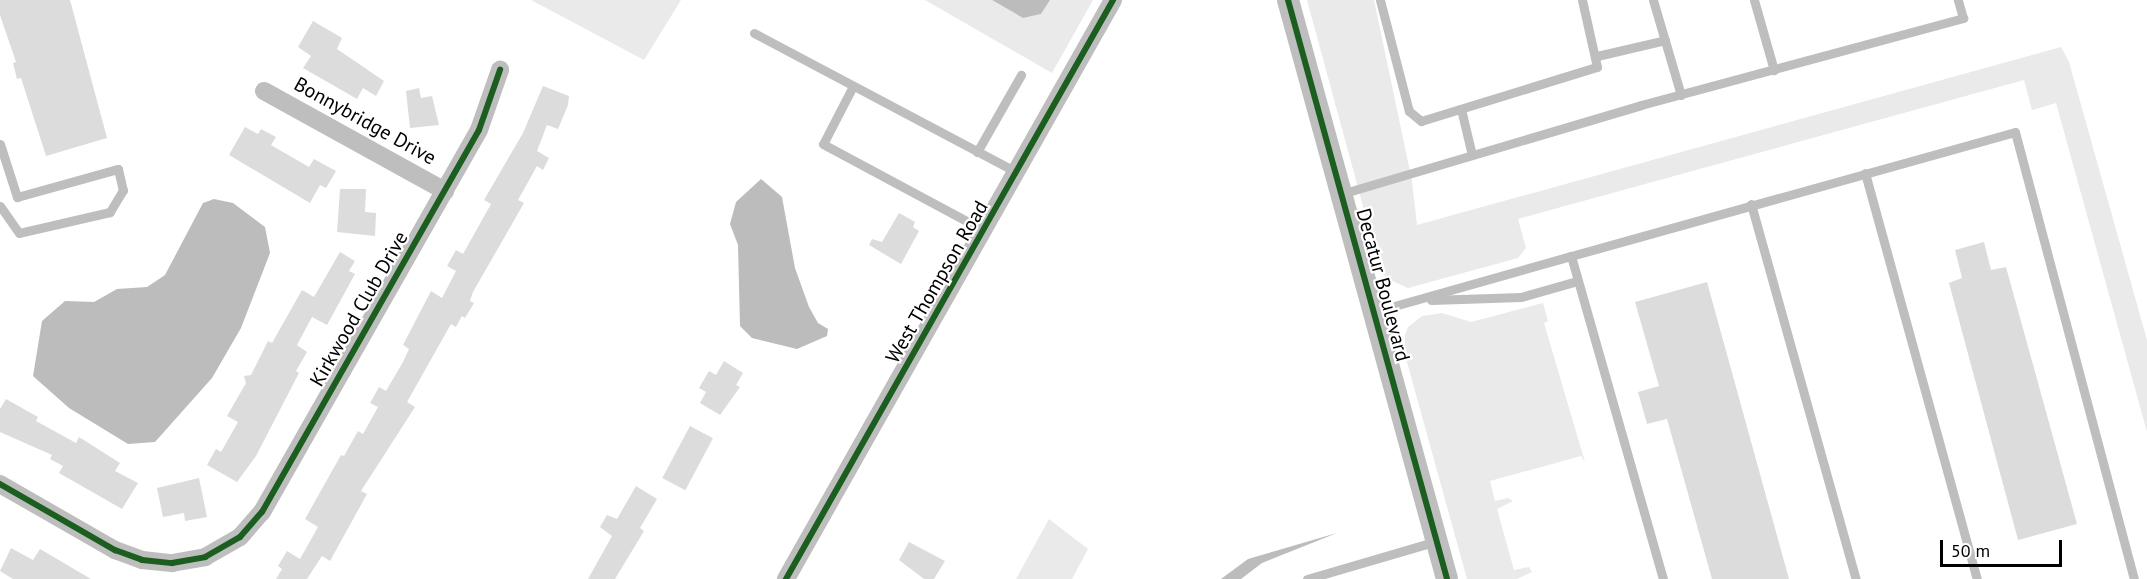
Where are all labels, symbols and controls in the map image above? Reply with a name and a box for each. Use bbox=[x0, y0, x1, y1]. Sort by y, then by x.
street label: Bonnybridge Drive bbox=[290, 72, 440, 170]
street label: West Thompson Road bbox=[881, 196, 993, 368]
street label: Decatur Boulevard bbox=[1351, 206, 1415, 364]
street label: Kirkwood Club Drive bbox=[305, 227, 413, 391]
scale bar bbox=[1943, 528, 2064, 566]
text: 50 m bbox=[1951, 539, 1990, 562]

